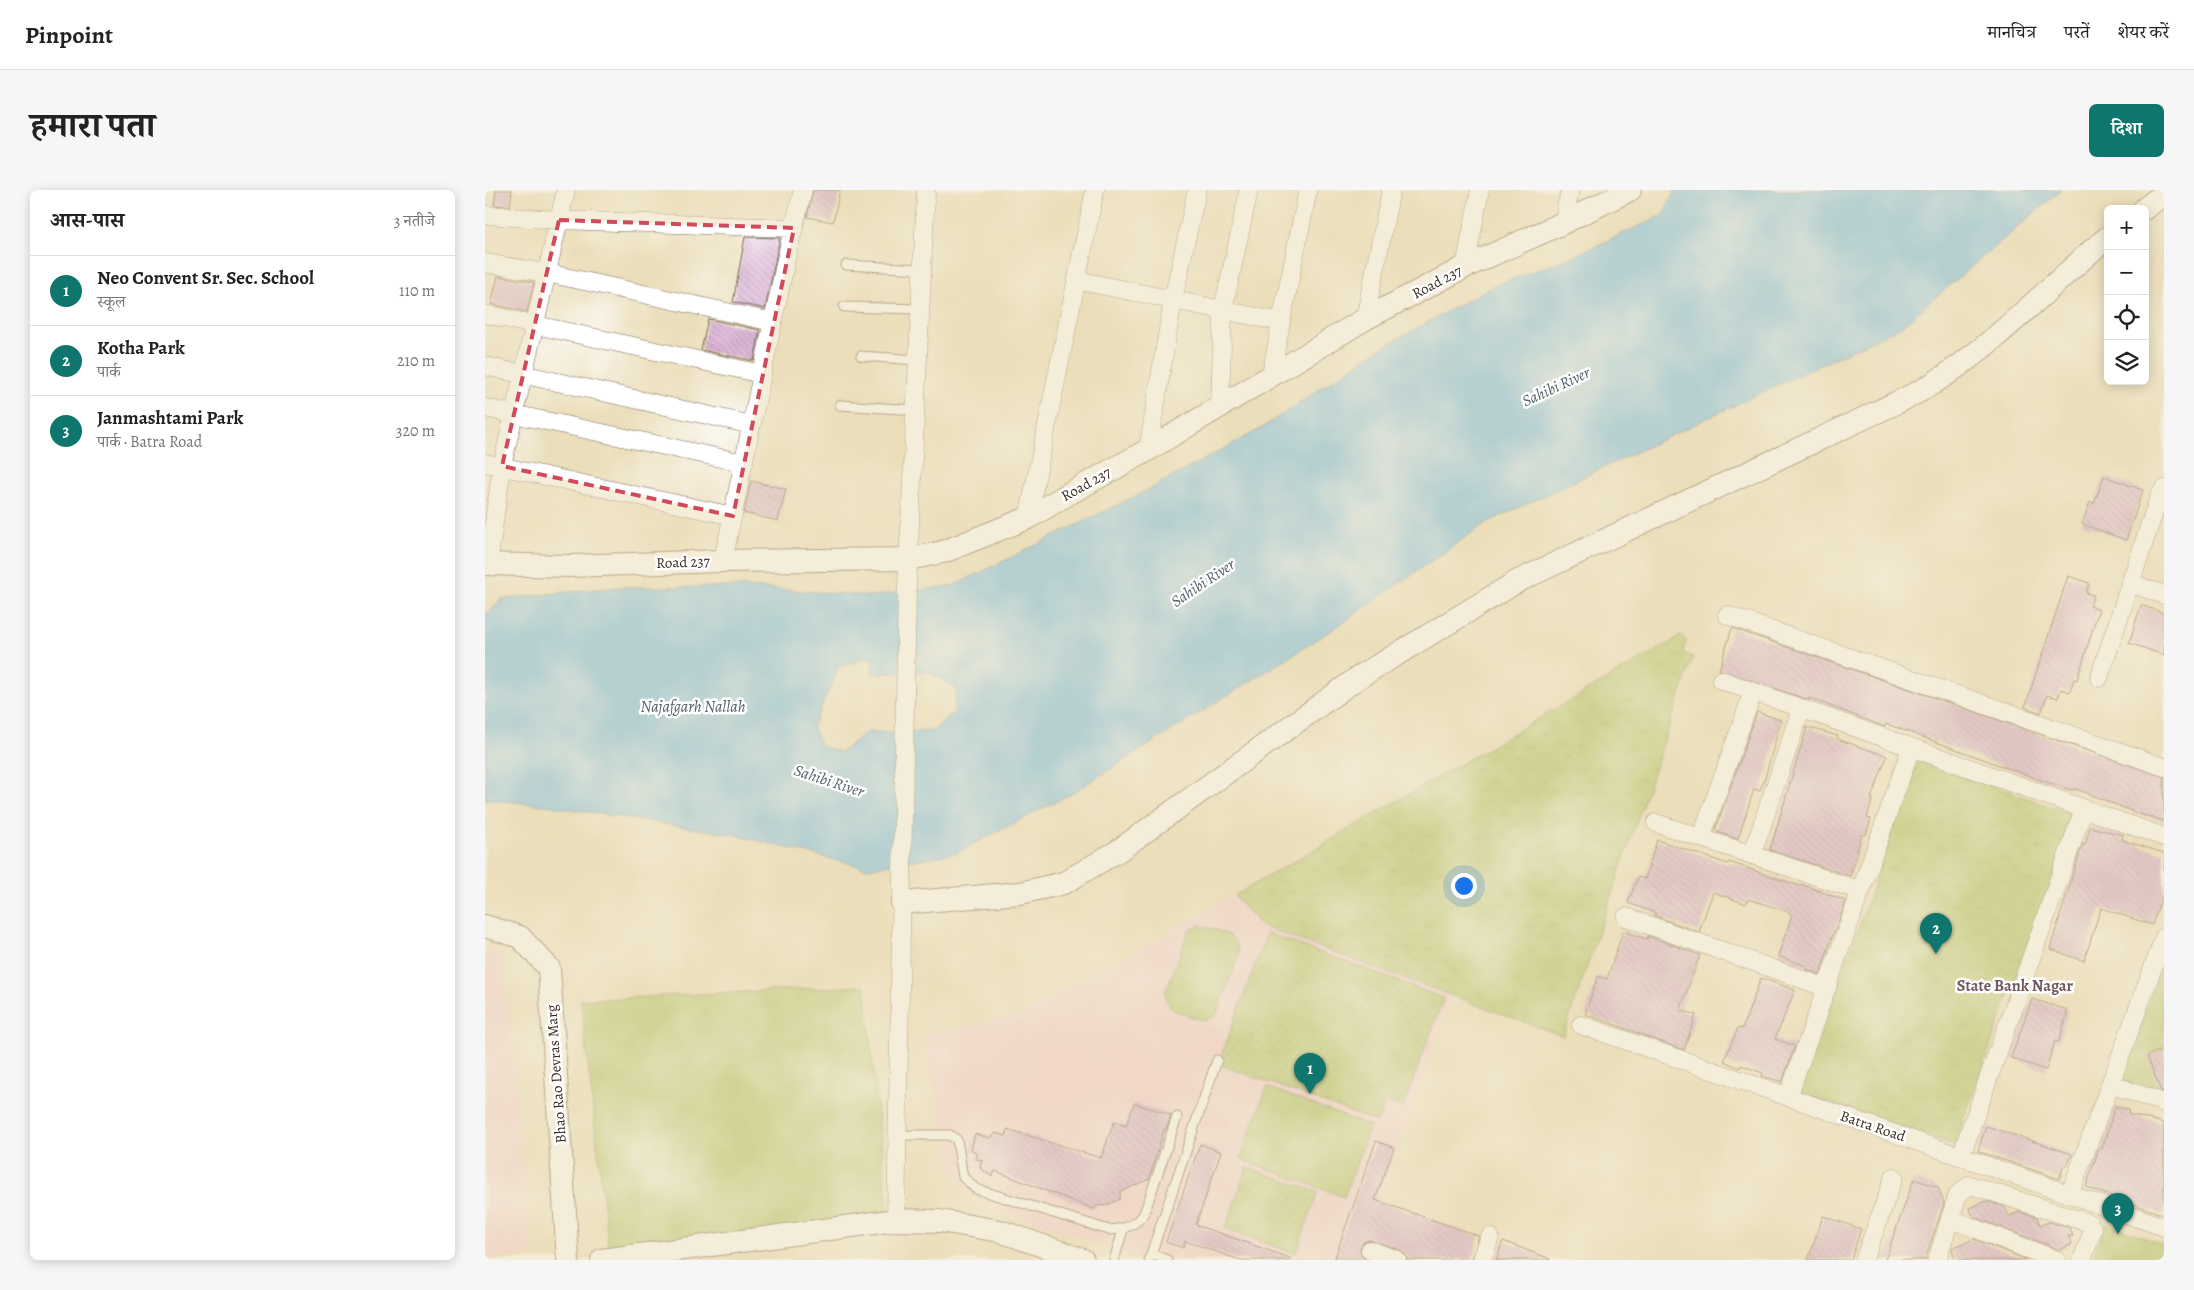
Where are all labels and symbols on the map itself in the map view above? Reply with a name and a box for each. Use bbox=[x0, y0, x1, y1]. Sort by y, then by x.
street label: Road 237 bbox=[1409, 260, 1466, 303]
water label: Sahibi River bbox=[1518, 361, 1594, 412]
street label: Road 237 bbox=[1058, 462, 1115, 506]
street label: Road 237 bbox=[656, 551, 711, 573]
water label: Sahibi River bbox=[1167, 553, 1240, 612]
water label: Najafgarh Nallah bbox=[640, 696, 746, 718]
water label: Sahibi River bbox=[791, 759, 867, 803]
your location bbox=[1451, 873, 1477, 899]
pin: 2 bbox=[1920, 913, 1952, 954]
district label: State Bank Nagar bbox=[1957, 975, 2074, 997]
street label: Bhao Rao Devras Marg bbox=[541, 1003, 571, 1144]
pin: 1 bbox=[1294, 1053, 1326, 1094]
street label: Batra Road bbox=[1838, 1106, 1909, 1147]
pin: 3 bbox=[2102, 1193, 2134, 1234]

